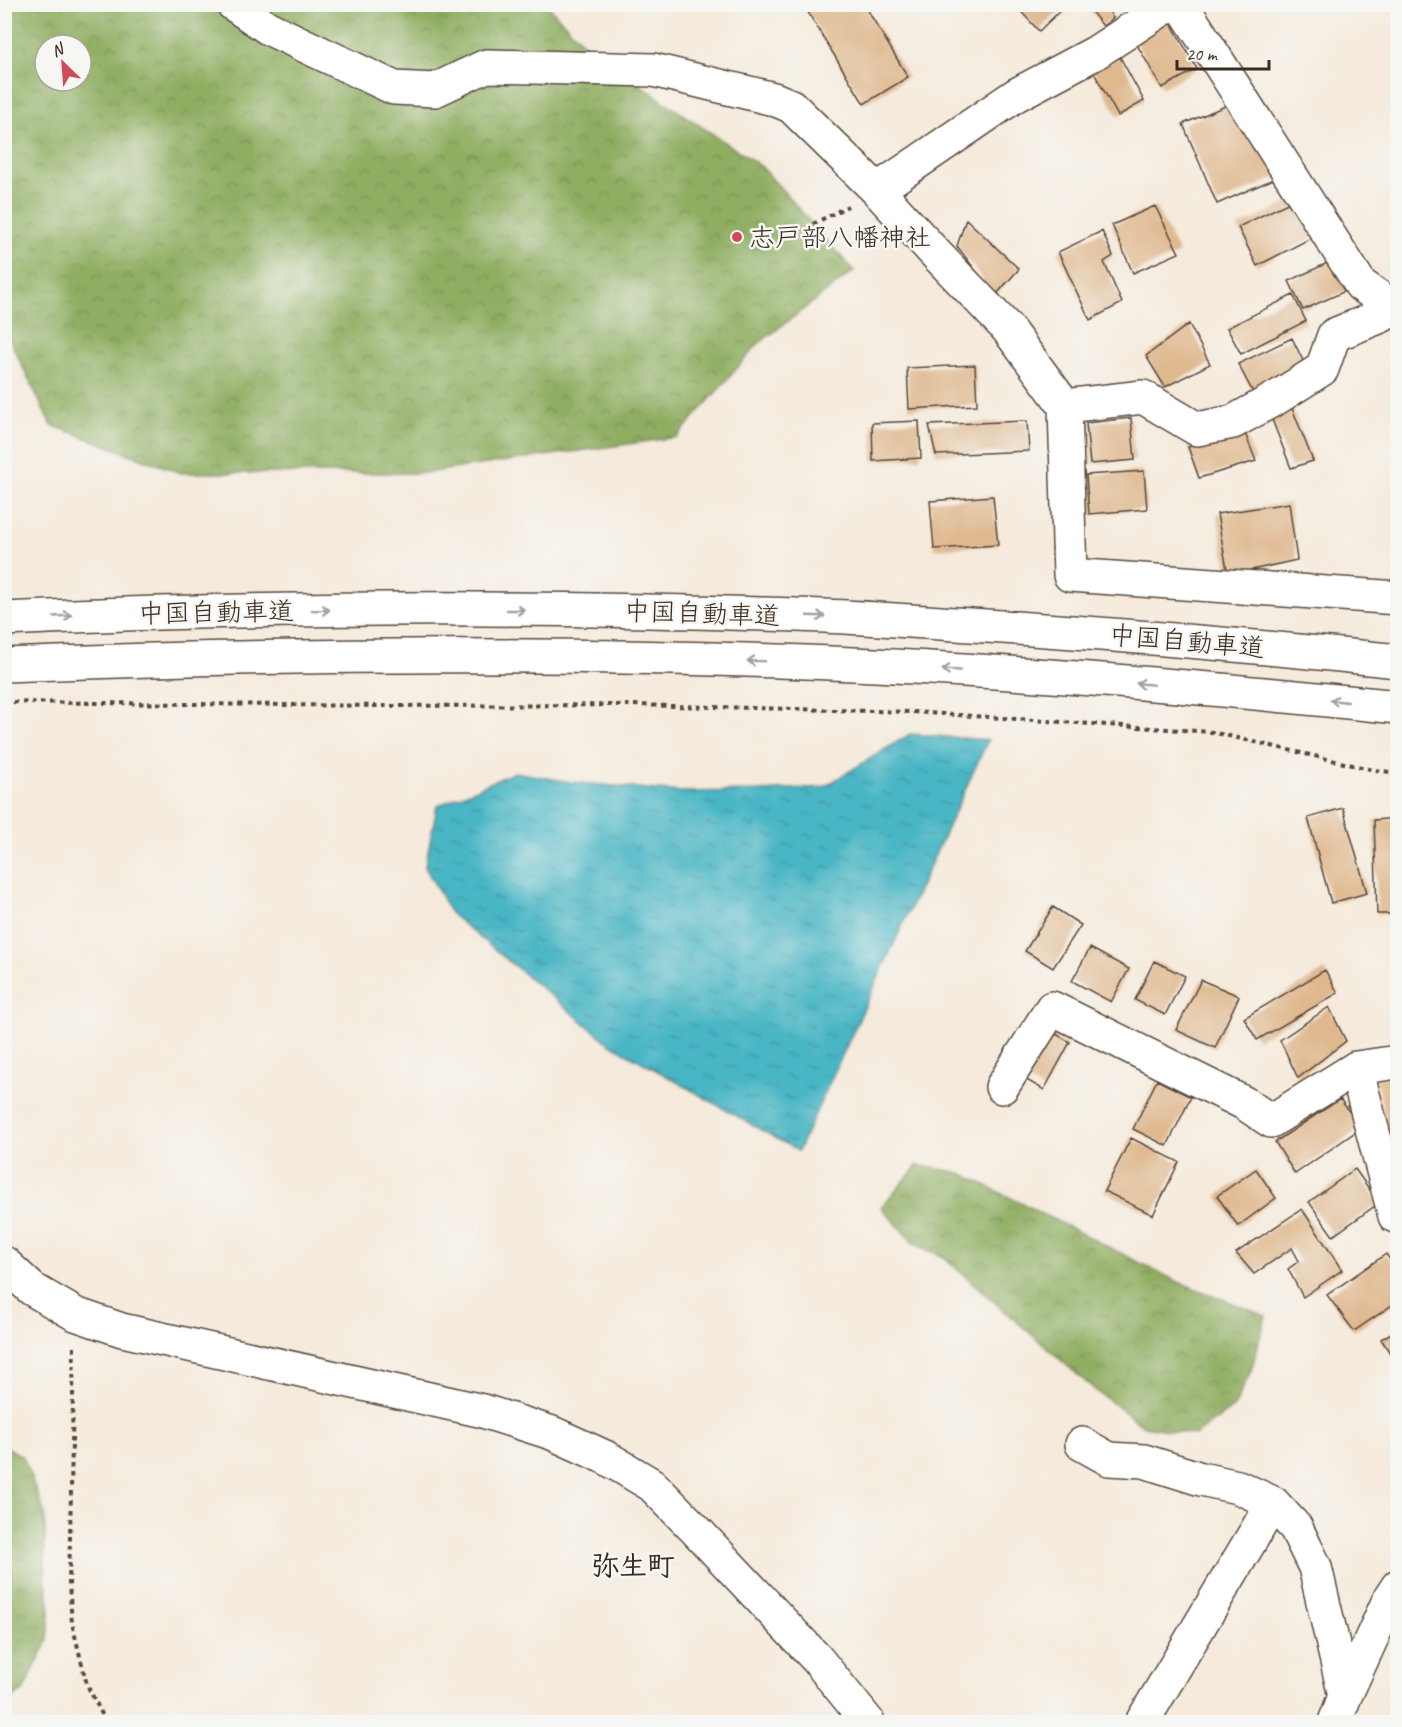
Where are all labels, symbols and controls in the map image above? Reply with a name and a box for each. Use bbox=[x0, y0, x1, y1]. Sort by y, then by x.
north arrow bbox=[33, 33, 93, 93]
scale bar bbox=[1177, 33, 1268, 71]
text: N bbox=[48, 38, 69, 61]
text: 20 m bbox=[1186, 43, 1219, 65]
place label: 志戸部八幡神社 bbox=[749, 221, 931, 254]
marker: 志戸部八幡神社 bbox=[730, 230, 744, 244]
street label: 中国自動車道 bbox=[623, 594, 781, 633]
street label: 中国自動車道 bbox=[138, 595, 294, 630]
one-way arrow bbox=[310, 604, 330, 616]
one-way arrow bbox=[505, 604, 525, 616]
one-way arrow bbox=[805, 610, 825, 622]
one-way arrow bbox=[52, 611, 72, 622]
street label: 中国自動車道 bbox=[1108, 618, 1266, 665]
one-way arrow bbox=[746, 656, 766, 667]
one-way arrow bbox=[941, 664, 961, 675]
one-way arrow bbox=[1136, 678, 1156, 689]
one-way arrow bbox=[1330, 695, 1350, 706]
district label: 弥生町 bbox=[591, 1548, 675, 1583]

